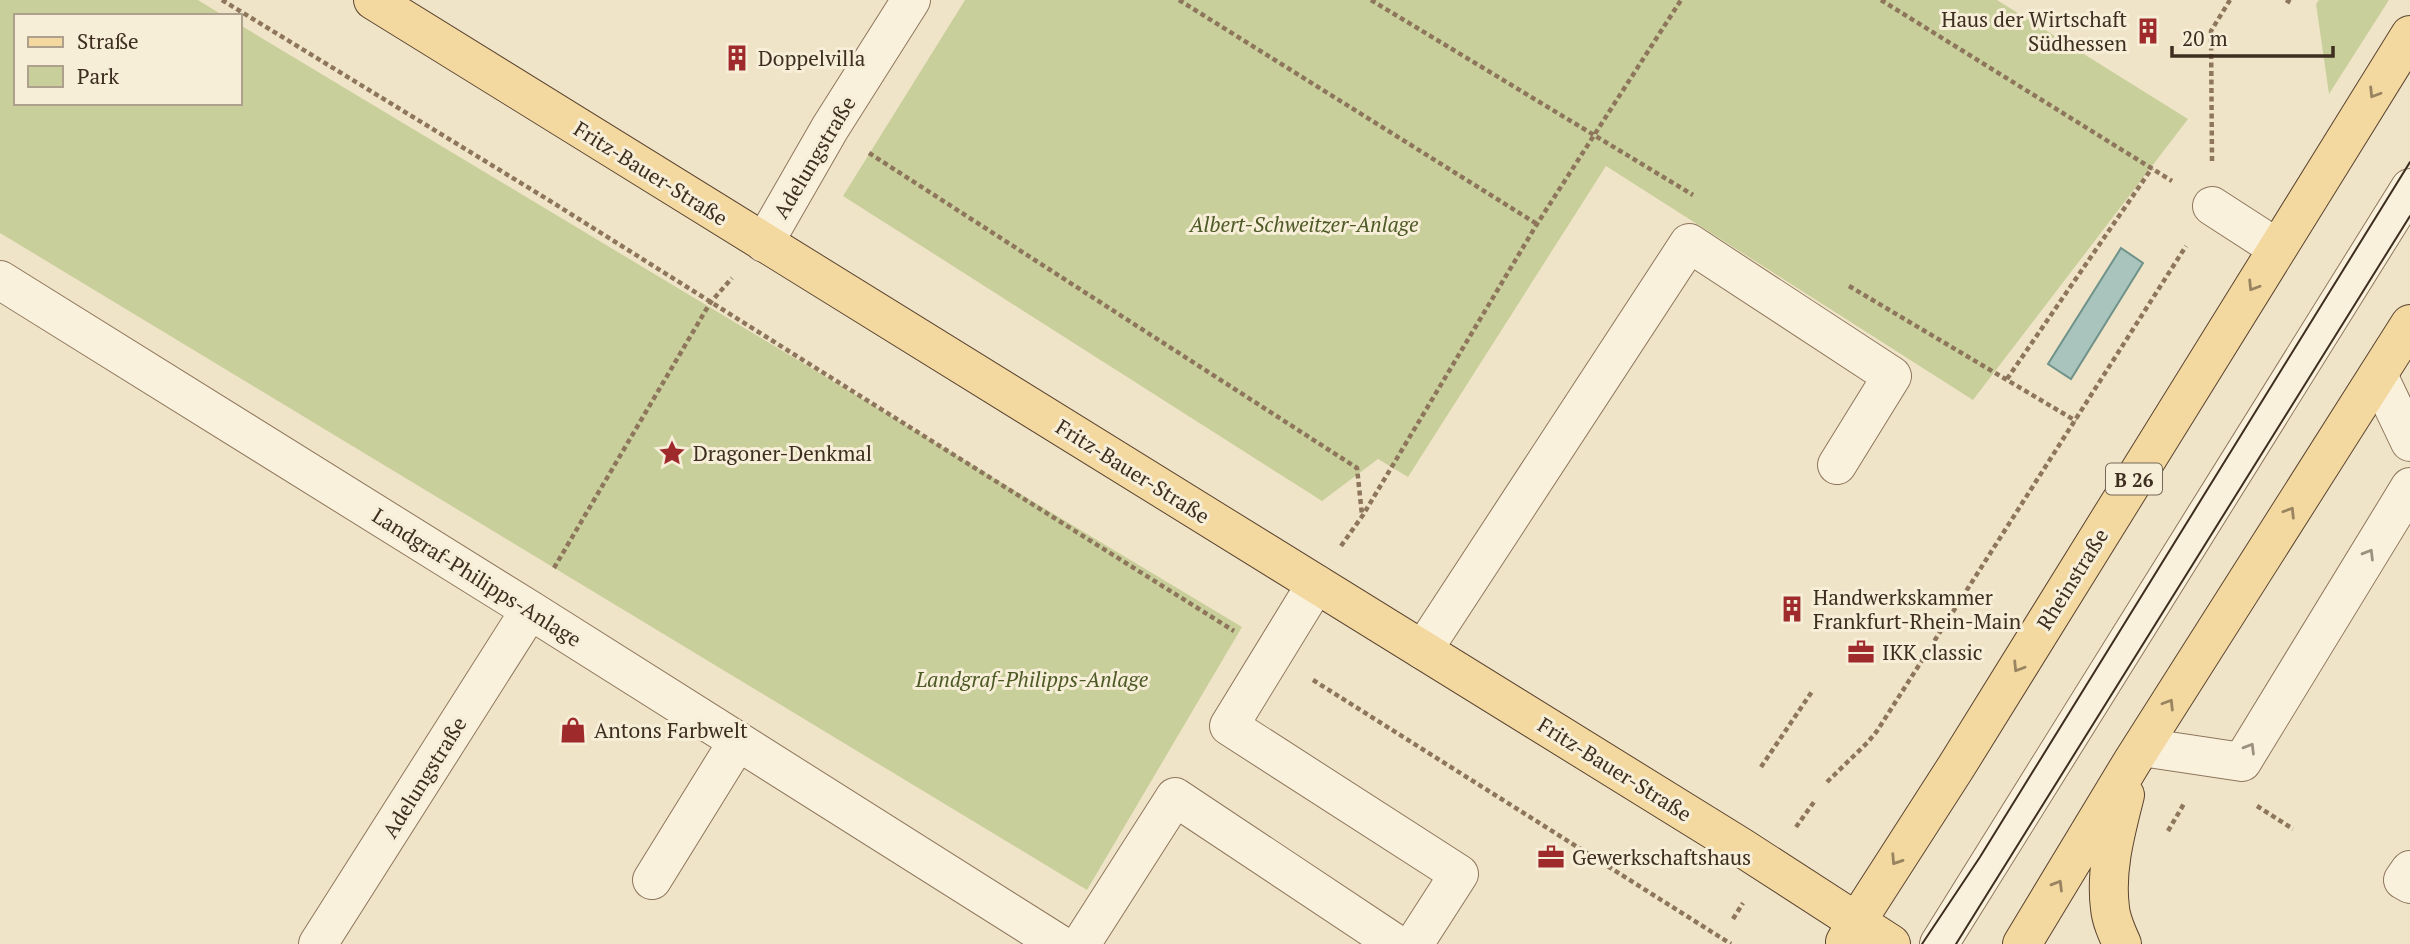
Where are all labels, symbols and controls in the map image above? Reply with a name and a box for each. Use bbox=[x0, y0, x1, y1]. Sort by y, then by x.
place label: Haus der Wirtschaft Südhessen bbox=[1941, 5, 2128, 57]
legend bbox=[14, 14, 242, 105]
scale bar bbox=[2172, 14, 2333, 58]
building icon: Haus der Wirtschaft Südhessen bbox=[2133, 16, 2163, 46]
text: 20 m bbox=[2182, 24, 2228, 52]
text: Straße bbox=[77, 27, 139, 55]
building icon: Doppelvilla bbox=[722, 43, 752, 73]
place label: Doppelvilla bbox=[758, 44, 866, 72]
text: Park bbox=[77, 62, 119, 90]
one-way arrow bbox=[2369, 85, 2382, 98]
street label: Adelungstraße bbox=[766, 91, 862, 223]
street label: Fritz-Bauer-Straße bbox=[569, 114, 733, 232]
park label: Albert-Schweitzer-Anlage bbox=[1187, 210, 1419, 238]
one-way arrow bbox=[2249, 279, 2262, 292]
street label: Fritz-Bauer-Straße bbox=[1051, 412, 1215, 530]
place icon: Dragoner-Denkmal bbox=[657, 438, 687, 468]
place label: Dragoner-Denkmal bbox=[693, 439, 872, 467]
road number: B 26 bbox=[2106, 464, 2162, 494]
street label: Landgraf-Philipps-Anlage bbox=[367, 501, 587, 653]
one-way arrow bbox=[2282, 507, 2295, 520]
street label: Rheinstraße bbox=[2030, 523, 2114, 635]
one-way arrow bbox=[2360, 548, 2373, 561]
place label: Handwerkskammer Frankfurt-Rhein-Main bbox=[1813, 583, 2022, 635]
building icon: Handwerkskammer Frankfurt-Rhein-Main bbox=[1777, 594, 1807, 624]
office icon: IKK classic bbox=[1846, 637, 1876, 667]
place label: IKK classic bbox=[1882, 638, 1983, 666]
one-way arrow bbox=[2013, 660, 2026, 673]
park label: Landgraf-Philipps-Anlage bbox=[915, 665, 1149, 693]
one-way arrow bbox=[2160, 699, 2173, 712]
street label: Fritz-Bauer-Straße bbox=[1533, 710, 1697, 828]
street label: Adelungstraße bbox=[376, 711, 472, 843]
shop icon: Antons Farbwelt bbox=[558, 715, 588, 745]
place label: Antons Farbwelt bbox=[594, 716, 748, 744]
one-way arrow bbox=[2242, 743, 2255, 756]
office icon: Gewerkschaftshaus bbox=[1536, 842, 1566, 872]
place label: Gewerkschaftshaus bbox=[1572, 843, 1751, 871]
one-way arrow bbox=[1892, 852, 1905, 865]
one-way arrow bbox=[2049, 880, 2062, 893]

